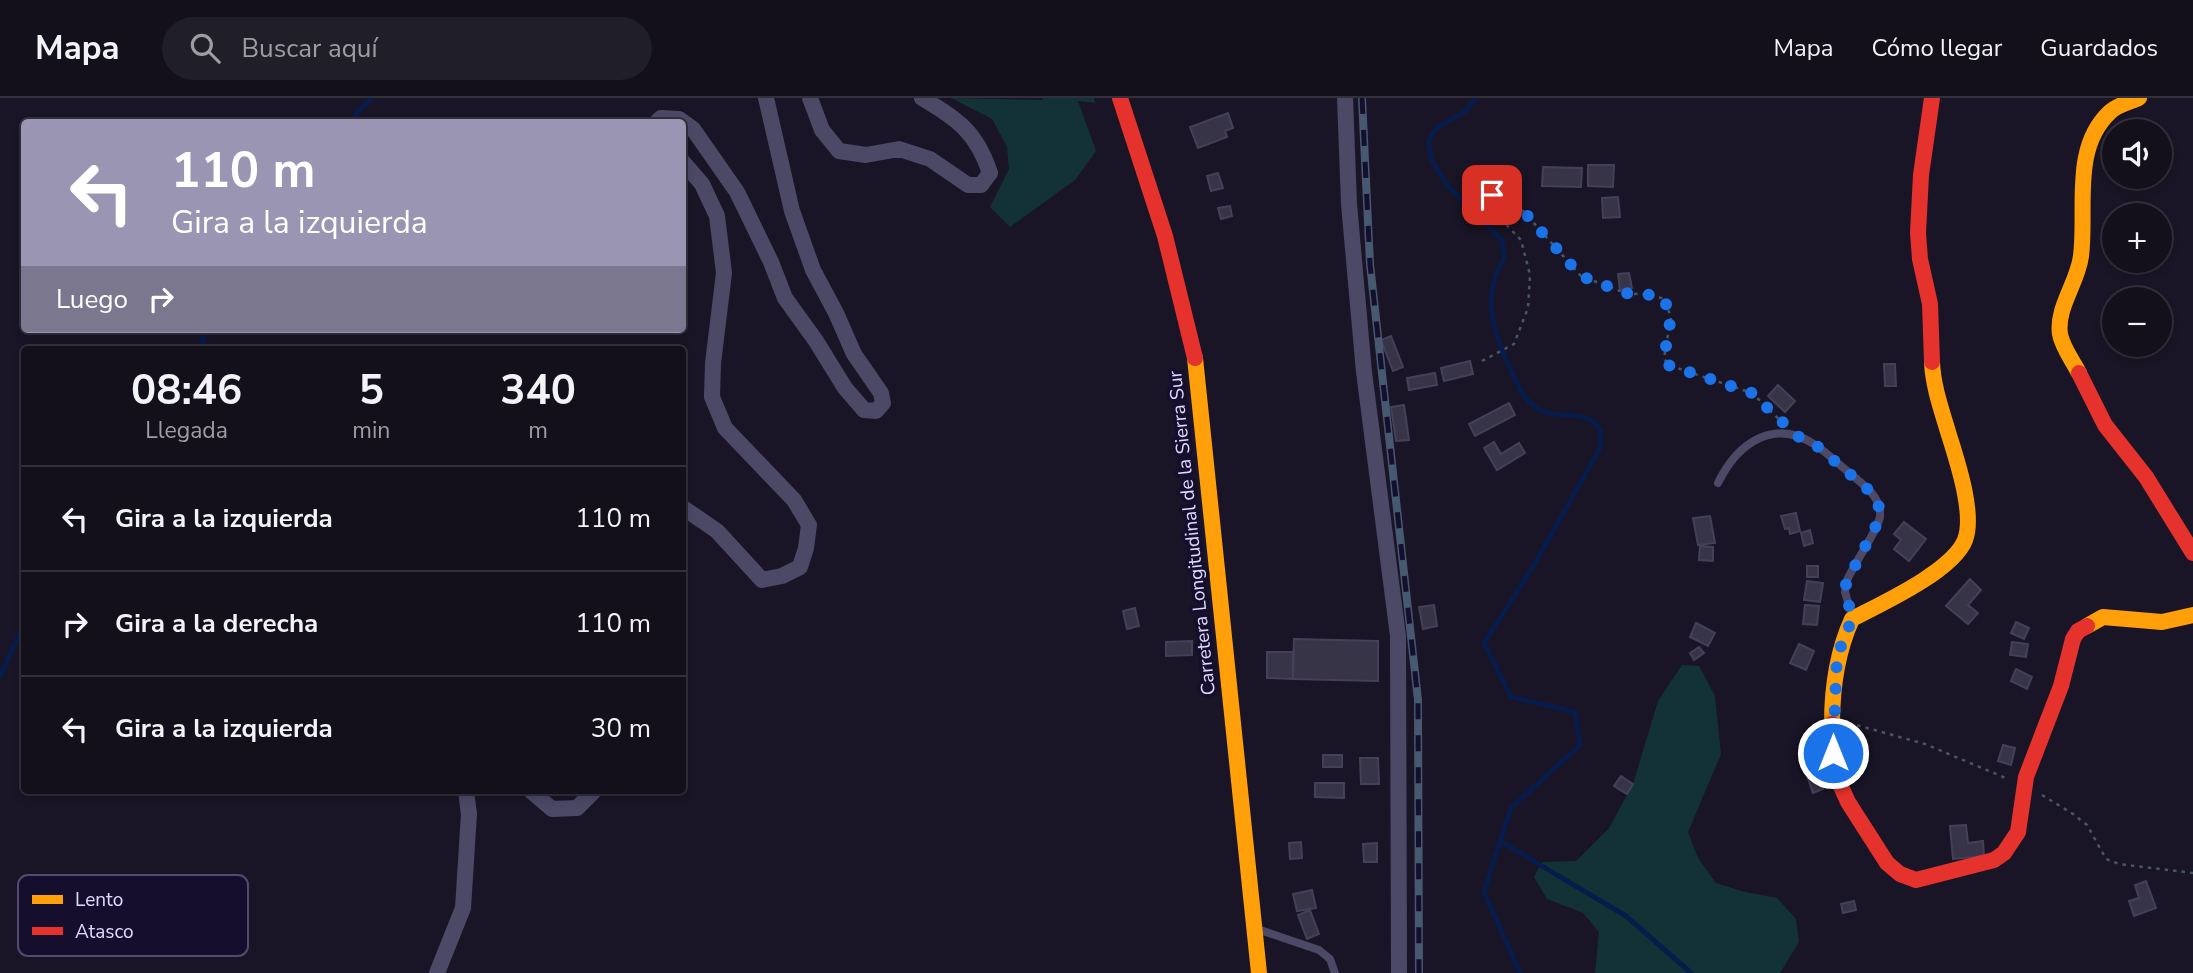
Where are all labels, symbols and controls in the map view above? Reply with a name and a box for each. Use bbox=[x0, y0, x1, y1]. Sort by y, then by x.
search box bbox=[162, 17, 652, 80]
text: Mapa bbox=[35, 26, 120, 71]
icon: search bbox=[186, 29, 224, 67]
text: Buscar aquí bbox=[242, 31, 377, 66]
text: Mapa bbox=[1773, 32, 1833, 64]
text: Cómo llegar bbox=[1871, 32, 2002, 64]
text: Guardados bbox=[2040, 32, 2158, 64]
map controls bbox=[2102, 119, 2172, 357]
button: sound bbox=[2102, 119, 2172, 189]
text: 110 m bbox=[171, 137, 315, 204]
icon: left bbox=[56, 147, 147, 238]
pin bbox=[1462, 165, 1522, 225]
icon: arrive bbox=[1473, 176, 1511, 214]
text: Gira a la izquierda bbox=[171, 201, 428, 244]
button: + bbox=[2102, 203, 2172, 273]
icon: right bbox=[142, 280, 180, 318]
text: Luego bbox=[56, 282, 128, 317]
button: − bbox=[2102, 287, 2172, 357]
text: 08:46 bbox=[131, 362, 242, 419]
text: 5 bbox=[359, 362, 384, 419]
text: 340 bbox=[500, 362, 576, 419]
street label: Carretera Longitudinal de la Sierra Sur bbox=[1162, 369, 1222, 697]
text: Llegada bbox=[145, 415, 228, 446]
text: min bbox=[352, 415, 390, 446]
text: m bbox=[528, 415, 548, 446]
icon: left bbox=[56, 500, 94, 538]
text: Gira a la izquierda bbox=[115, 501, 333, 536]
text: 110 m bbox=[575, 501, 651, 536]
icon: right bbox=[56, 605, 94, 643]
text: Gira a la derecha bbox=[115, 606, 318, 641]
text: 110 m bbox=[575, 606, 651, 641]
icon: left bbox=[56, 710, 94, 748]
text: Gira a la izquierda bbox=[115, 711, 333, 746]
text: 30 m bbox=[591, 711, 651, 746]
position arrow bbox=[1796, 716, 1870, 790]
legend bbox=[18, 875, 248, 956]
text: Lento bbox=[75, 887, 123, 913]
text: Atasco bbox=[75, 919, 134, 945]

